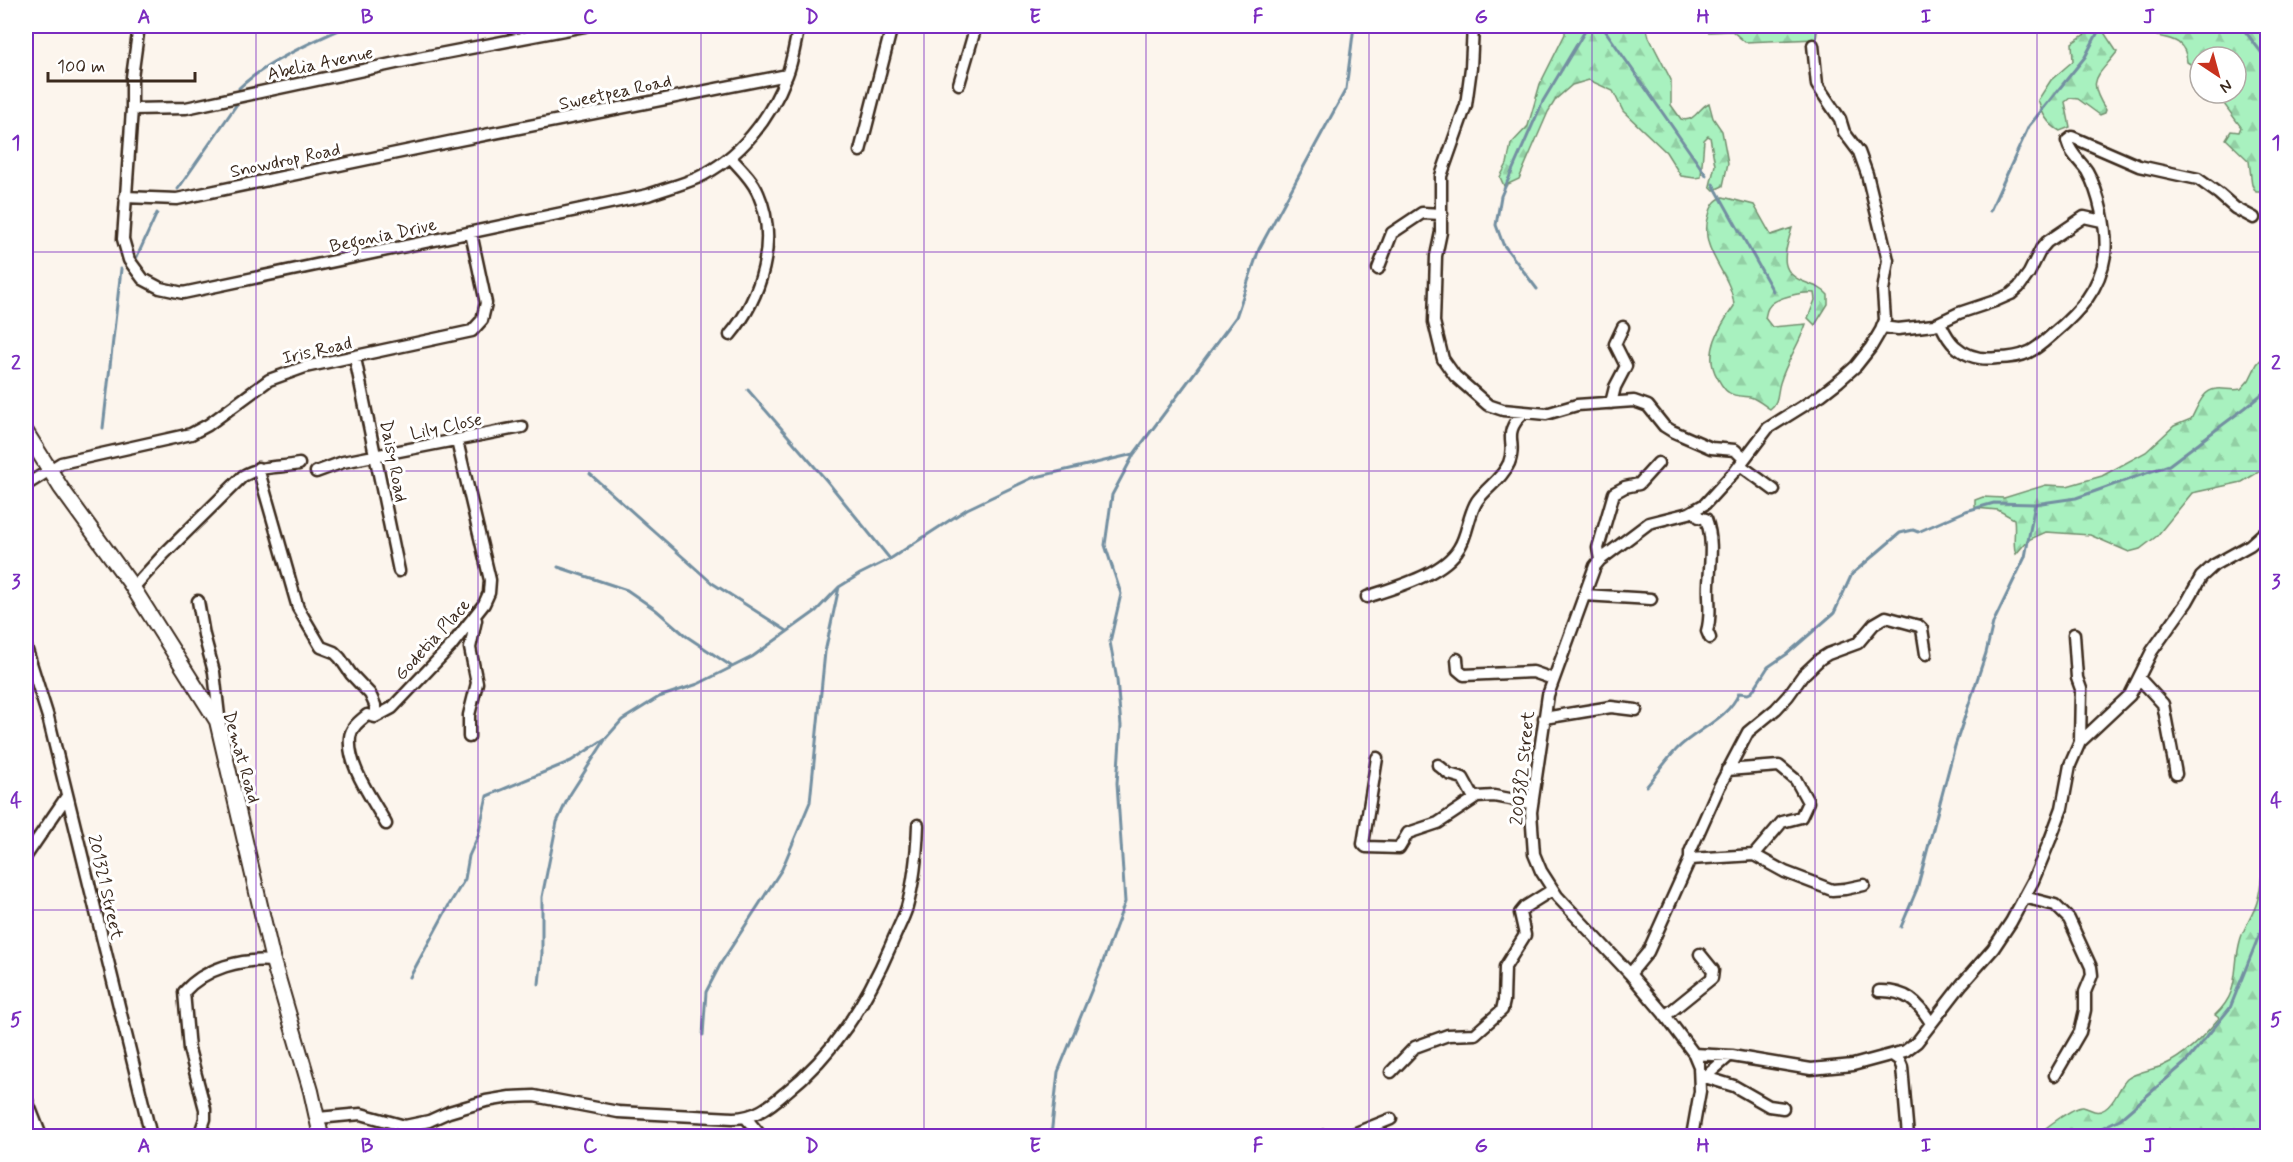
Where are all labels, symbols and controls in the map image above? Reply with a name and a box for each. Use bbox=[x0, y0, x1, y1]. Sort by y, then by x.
text: A bbox=[137, 4, 151, 31]
text: B bbox=[361, 4, 374, 31]
text: C bbox=[583, 4, 598, 31]
text: D bbox=[805, 4, 819, 31]
text: E bbox=[1029, 4, 1041, 31]
text: F bbox=[1253, 4, 1264, 31]
text: G bbox=[1474, 4, 1488, 31]
text: H bbox=[1696, 4, 1710, 31]
text: I bbox=[1921, 4, 1931, 31]
text: J bbox=[2143, 4, 2155, 31]
street label: Abelia Avenue bbox=[265, 41, 376, 87]
scale bar bbox=[48, 45, 195, 83]
north arrow bbox=[2188, 45, 2248, 105]
text: 100 m bbox=[57, 55, 105, 79]
street label: Sweetpea Road bbox=[557, 69, 674, 117]
text: N bbox=[2215, 74, 2236, 98]
text: 1 bbox=[12, 130, 20, 157]
text: 1 bbox=[2272, 130, 2280, 157]
street label: Snowdrop Road bbox=[228, 138, 343, 184]
street label: Begonia Drive bbox=[327, 213, 439, 261]
street label: Iris Road bbox=[280, 331, 354, 371]
text: 2 bbox=[11, 350, 21, 377]
text: 2 bbox=[2271, 350, 2281, 377]
street label: Lily Close bbox=[408, 408, 484, 446]
street label: Daisy Road bbox=[373, 418, 413, 504]
text: 3 bbox=[11, 569, 21, 596]
text: 3 bbox=[2271, 569, 2281, 596]
street label: Godetia Place bbox=[389, 593, 476, 686]
street label: Demat Road bbox=[216, 708, 266, 806]
street label: 200382 Street bbox=[1505, 709, 1541, 827]
text: 4 bbox=[10, 788, 22, 815]
text: 4 bbox=[2270, 788, 2282, 815]
street label: 201321 Street bbox=[81, 832, 129, 943]
text: 5 bbox=[10, 1007, 22, 1034]
text: 5 bbox=[2270, 1007, 2282, 1034]
text: A bbox=[137, 1133, 151, 1160]
text: B bbox=[361, 1133, 374, 1160]
text: C bbox=[583, 1133, 598, 1160]
text: D bbox=[805, 1133, 819, 1160]
text: E bbox=[1029, 1133, 1041, 1160]
text: F bbox=[1253, 1133, 1264, 1160]
text: G bbox=[1474, 1133, 1488, 1160]
text: H bbox=[1696, 1133, 1710, 1160]
text: I bbox=[1921, 1133, 1931, 1160]
text: J bbox=[2143, 1133, 2155, 1160]

